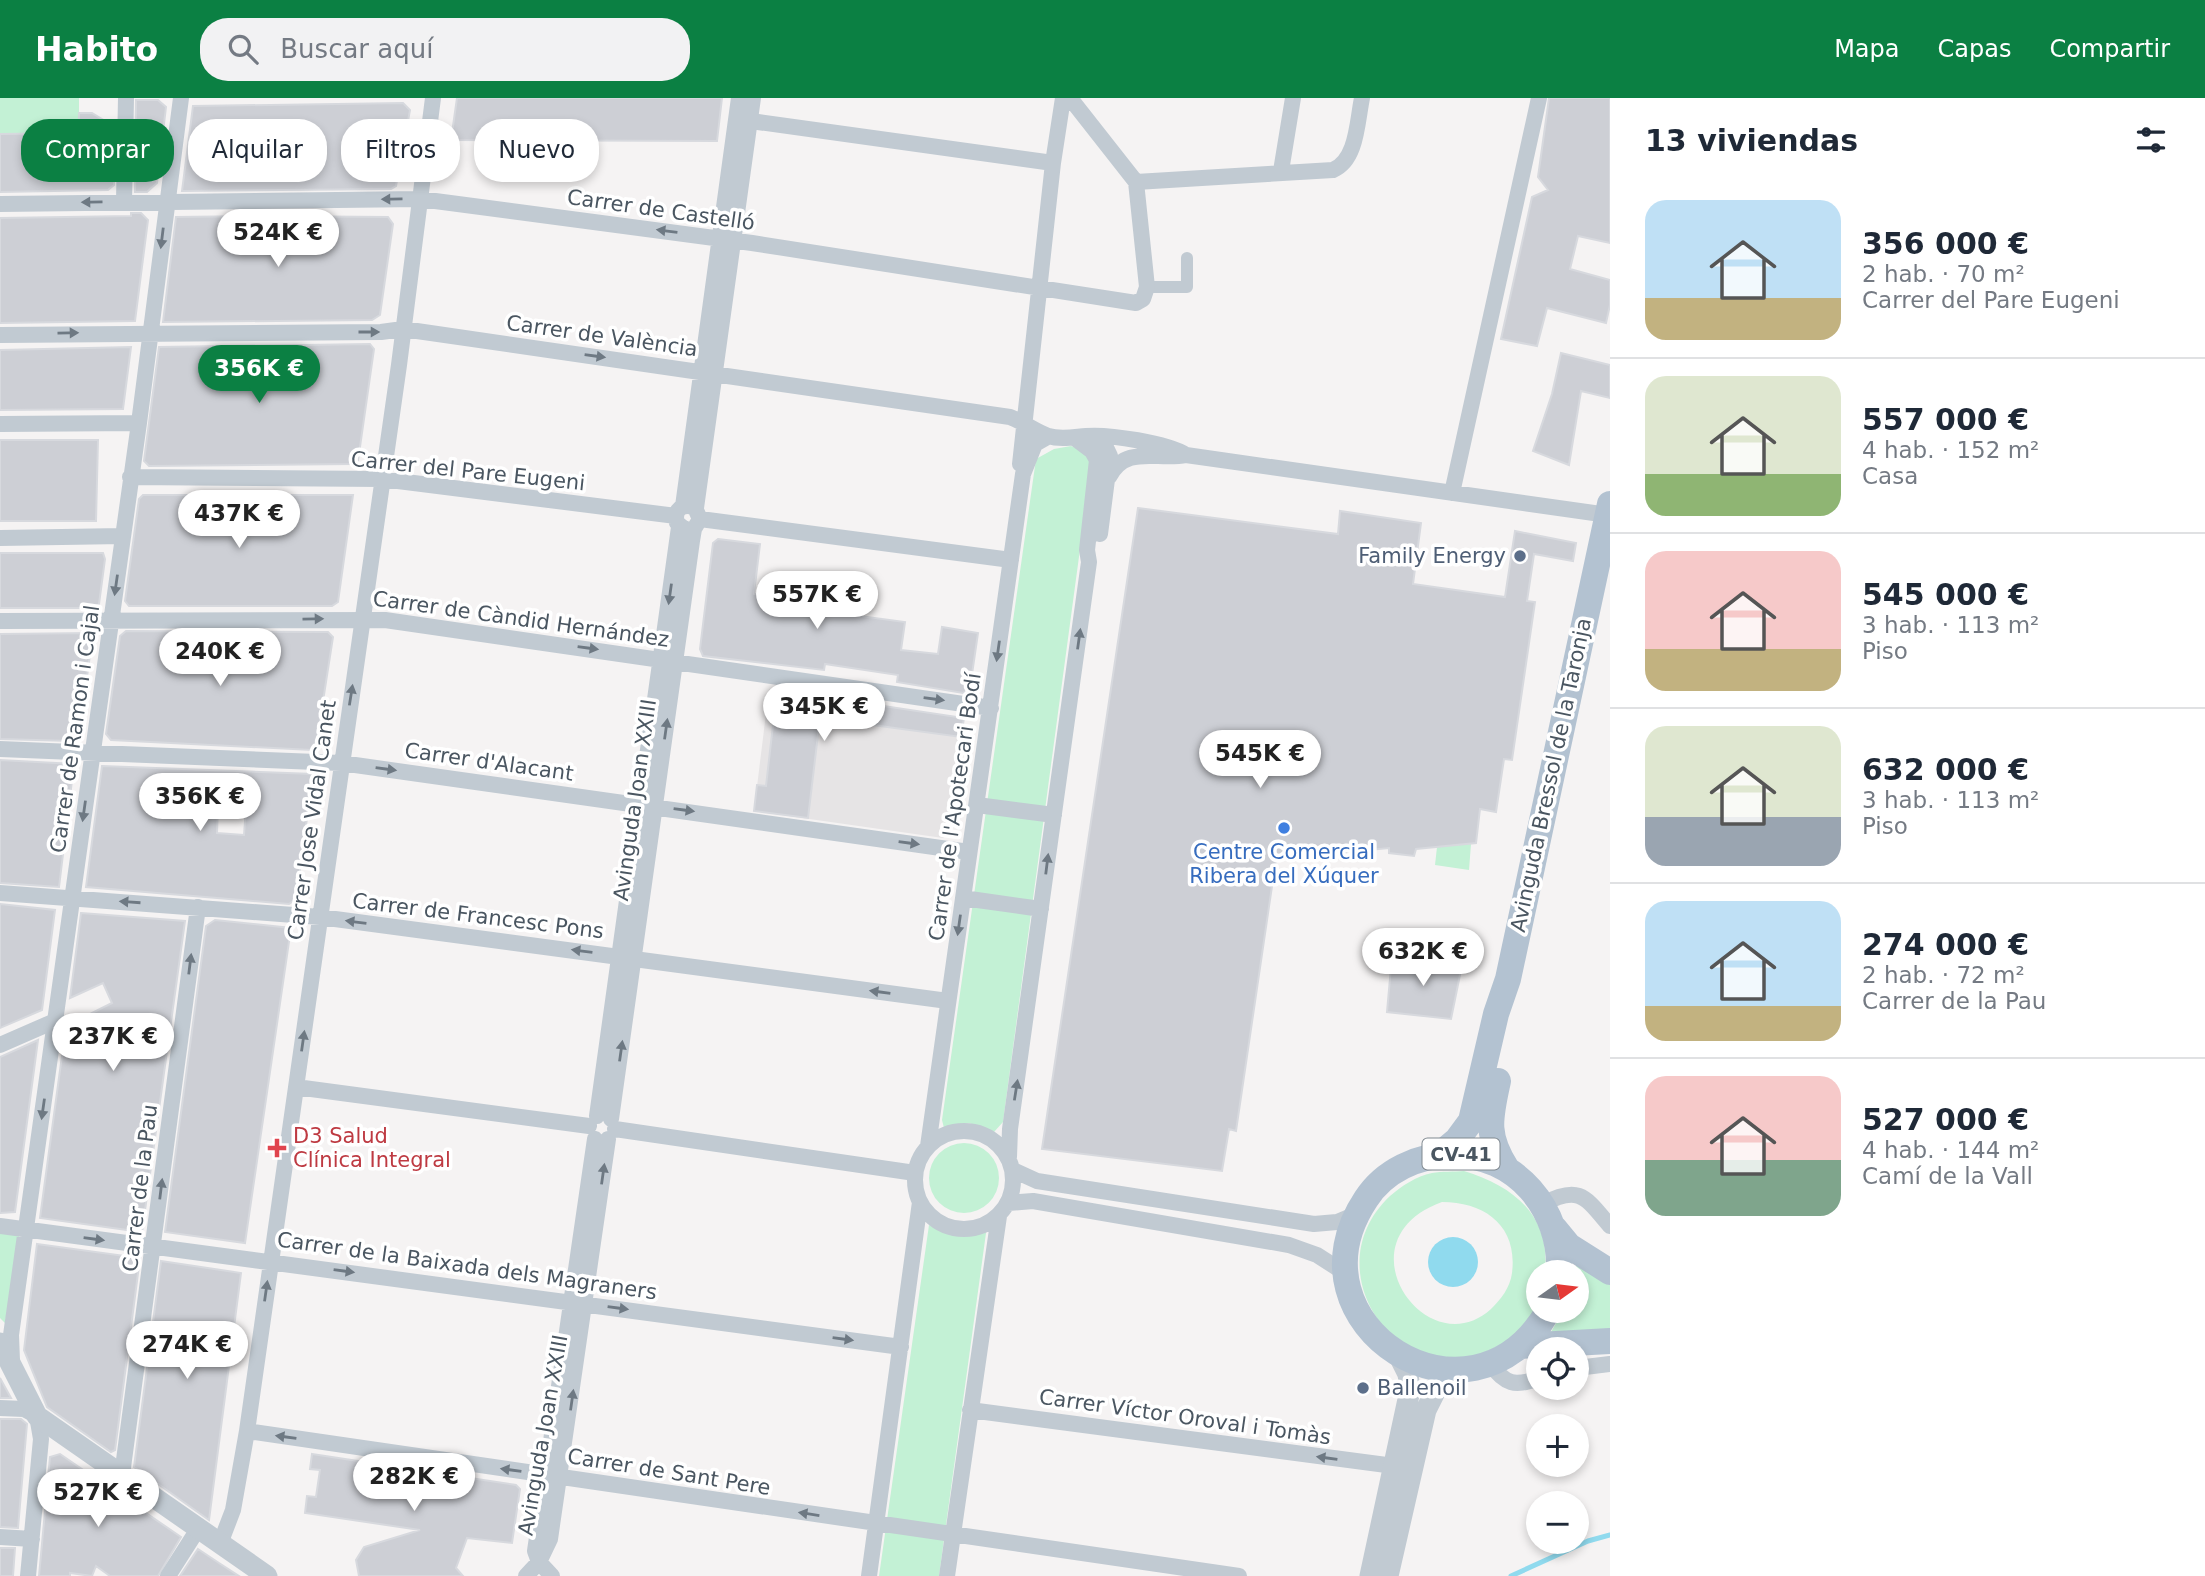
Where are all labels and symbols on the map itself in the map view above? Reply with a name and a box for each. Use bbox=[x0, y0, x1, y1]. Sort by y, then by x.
street label: Carrer de Castelló bbox=[566, 185, 756, 235]
one-way arrow bbox=[381, 194, 403, 205]
one-way arrow bbox=[80, 196, 102, 208]
pin: 524K € bbox=[221, 209, 335, 269]
one-way arrow bbox=[656, 226, 678, 237]
one-way arrow bbox=[156, 228, 167, 250]
street label: Carrer de València bbox=[505, 311, 699, 361]
one-way arrow bbox=[358, 326, 380, 338]
one-way arrow bbox=[57, 328, 79, 339]
pin: 356K € bbox=[202, 345, 316, 405]
one-way arrow bbox=[584, 351, 606, 362]
street label: Carrer del Pare Eugeni bbox=[350, 447, 586, 495]
pin: 437K € bbox=[182, 490, 296, 550]
place label: Family Energy bbox=[1358, 544, 1506, 568]
marker: Family Energy bbox=[1512, 548, 1528, 564]
pin: 557K € bbox=[760, 572, 874, 631]
one-way arrow bbox=[110, 575, 121, 597]
one-way arrow bbox=[664, 583, 675, 605]
street label: Carrer de Càndid Hernández bbox=[371, 586, 671, 652]
street label: Carrer de Ramon i Cajal bbox=[46, 604, 104, 854]
one-way arrow bbox=[302, 613, 324, 625]
street label: Avinguda Bressol de la Taronja bbox=[1506, 616, 1596, 934]
pin: 240K € bbox=[163, 628, 277, 688]
one-way arrow bbox=[1074, 628, 1085, 650]
one-way arrow bbox=[993, 641, 1004, 663]
one-way arrow bbox=[577, 643, 599, 654]
street label: Carrer de l'Apotecari Bodí bbox=[924, 670, 986, 943]
one-way arrow bbox=[346, 684, 357, 706]
pin: 345K € bbox=[767, 684, 881, 743]
one-way arrow bbox=[923, 694, 945, 705]
street label: Carrer Jose Vidal Canet bbox=[283, 698, 341, 942]
street label: Avinguda Joan XXIII bbox=[609, 698, 661, 902]
one-way arrow bbox=[660, 717, 671, 739]
pin: 545K € bbox=[1203, 730, 1317, 790]
street label: Carrer d'Alacant bbox=[403, 738, 575, 786]
one-way arrow bbox=[375, 764, 397, 775]
pin: 356K € bbox=[143, 774, 257, 833]
one-way arrow bbox=[79, 800, 90, 822]
one-way arrow bbox=[673, 805, 695, 816]
marker: Centre Comercial Ribera del Xúquer bbox=[1276, 820, 1292, 836]
one-way arrow bbox=[898, 838, 920, 849]
place label: Centre Comercial Ribera del Xúquer bbox=[1189, 840, 1379, 888]
one-way arrow bbox=[1041, 853, 1052, 875]
street label: Carrer de Francesc Pons bbox=[351, 889, 605, 943]
one-way arrow bbox=[119, 896, 141, 907]
one-way arrow bbox=[953, 914, 964, 936]
one-way arrow bbox=[345, 916, 367, 927]
pin: 632K € bbox=[1366, 928, 1480, 988]
one-way arrow bbox=[571, 945, 593, 956]
one-way arrow bbox=[185, 952, 196, 974]
one-way arrow bbox=[869, 986, 891, 997]
pin: 237K € bbox=[56, 1014, 170, 1073]
one-way arrow bbox=[297, 1030, 308, 1052]
one-way arrow bbox=[615, 1040, 626, 1062]
one-way arrow bbox=[1011, 1079, 1022, 1101]
one-way arrow bbox=[37, 1098, 48, 1120]
street label: Carrer de la Pau bbox=[118, 1103, 162, 1273]
place label: D3 Salud Clínica Integral bbox=[293, 1124, 451, 1172]
marker: D3 Salud Clínica Integral bbox=[267, 1138, 287, 1158]
road number: CV-41 bbox=[1422, 1138, 1500, 1170]
one-way arrow bbox=[598, 1163, 609, 1185]
one-way arrow bbox=[155, 1178, 166, 1200]
street label: Carrer de la Baixada dels Magraners bbox=[276, 1227, 658, 1305]
one-way arrow bbox=[83, 1233, 105, 1244]
north arrow bbox=[1526, 1260, 1589, 1323]
one-way arrow bbox=[333, 1266, 355, 1277]
one-way arrow bbox=[261, 1280, 272, 1302]
one-way arrow bbox=[607, 1302, 629, 1313]
pin: 274K € bbox=[130, 1322, 244, 1381]
street label: Avinguda Joan XXIII bbox=[514, 1333, 572, 1537]
one-way arrow bbox=[832, 1333, 854, 1344]
place label: Ballenoil bbox=[1377, 1376, 1467, 1400]
marker: Ballenoil bbox=[1355, 1380, 1371, 1396]
street label: Carrer Víctor Oroval i Tomàs bbox=[1037, 1385, 1333, 1449]
one-way arrow bbox=[567, 1389, 578, 1411]
one-way arrow bbox=[275, 1431, 297, 1442]
street label: Carrer de Sant Pere bbox=[566, 1444, 772, 1500]
one-way arrow bbox=[1316, 1452, 1338, 1463]
pin: 282K € bbox=[357, 1454, 471, 1513]
one-way arrow bbox=[500, 1464, 522, 1475]
pin: 527K € bbox=[41, 1470, 155, 1529]
one-way arrow bbox=[798, 1509, 820, 1520]

